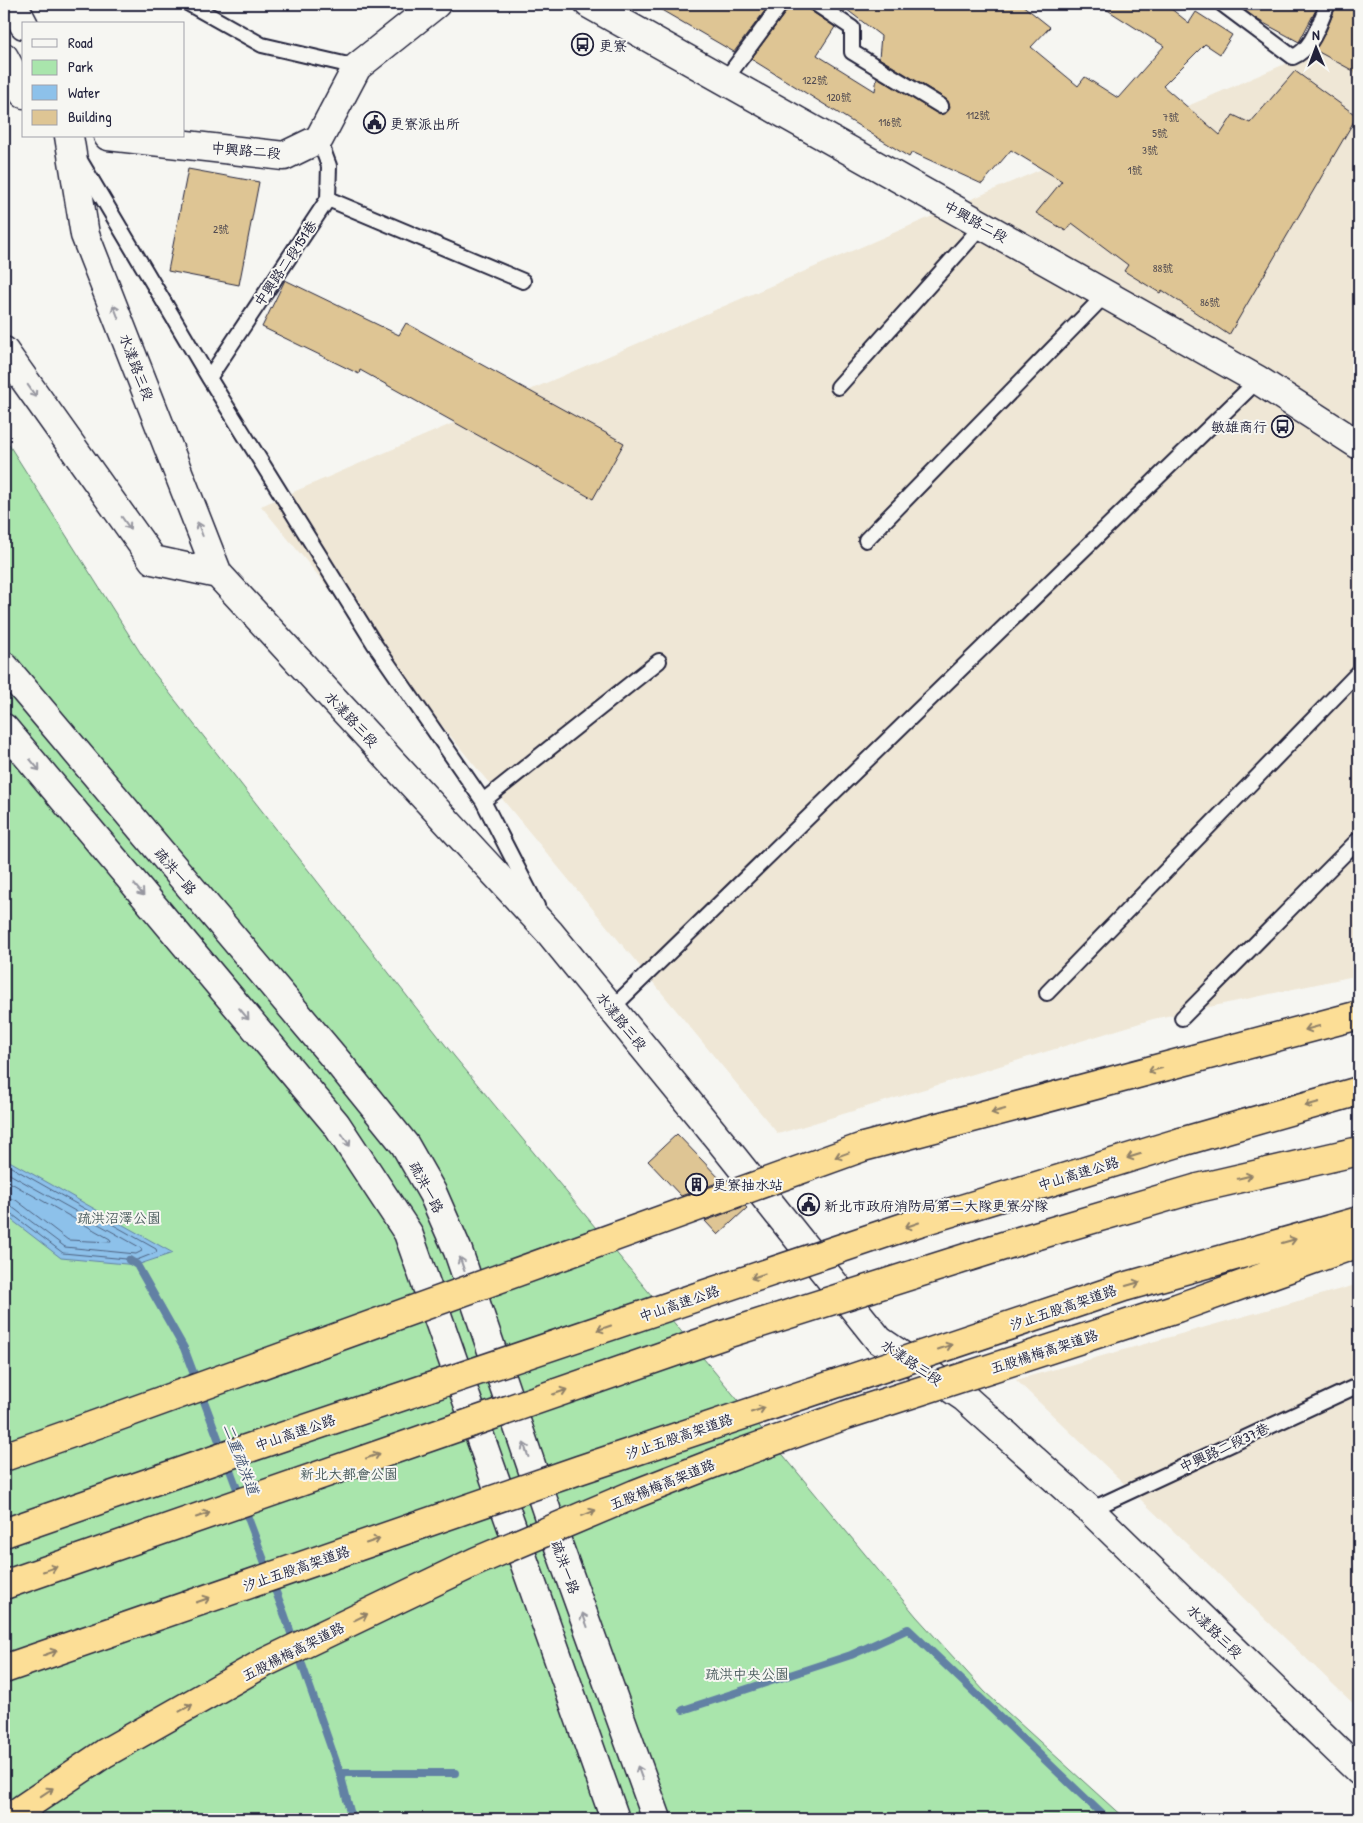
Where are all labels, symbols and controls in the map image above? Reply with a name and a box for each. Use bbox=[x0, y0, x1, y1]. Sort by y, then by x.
legend bbox=[22, 22, 185, 138]
north arrow bbox=[1290, 22, 1340, 72]
text: N bbox=[1312, 25, 1320, 44]
text: Road bbox=[68, 32, 93, 53]
bus stop icon: 更寮 bbox=[571, 33, 595, 57]
place label: 更寮 bbox=[599, 36, 627, 55]
text: Park bbox=[68, 56, 93, 77]
house number: 122號 bbox=[802, 73, 828, 87]
text: Water bbox=[68, 82, 100, 103]
house number: 120號 bbox=[826, 90, 852, 104]
text: Building bbox=[68, 106, 112, 127]
house number: 112號 bbox=[966, 108, 990, 122]
house number: 7號 bbox=[1163, 110, 1179, 124]
public building icon: 更寮派出所 bbox=[362, 111, 386, 135]
place label: 更寮派出所 bbox=[390, 114, 460, 133]
house number: 116號 bbox=[878, 115, 902, 129]
house number: 5號 bbox=[1152, 126, 1168, 140]
street label: 中興路二段 bbox=[210, 137, 282, 163]
house number: 3號 bbox=[1142, 143, 1158, 157]
house number: 1號 bbox=[1128, 163, 1143, 177]
street label: 中興路二段 bbox=[941, 196, 1011, 246]
street label: 中興路二段151巷 bbox=[249, 215, 321, 310]
house number: 2號 bbox=[213, 222, 229, 236]
house number: 88號 bbox=[1153, 261, 1173, 275]
house number: 86號 bbox=[1200, 295, 1220, 309]
one-way arrow bbox=[110, 305, 119, 320]
street label: 水漾路三段 bbox=[116, 331, 158, 403]
one-way arrow bbox=[27, 384, 37, 398]
bus stop icon: 敏雄商行 bbox=[1271, 414, 1295, 438]
place label: 敏雄商行 bbox=[1211, 417, 1267, 436]
one-way arrow bbox=[121, 516, 131, 530]
one-way arrow bbox=[195, 522, 204, 537]
street label: 水漾路三段 bbox=[321, 687, 383, 751]
one-way arrow bbox=[29, 758, 40, 771]
street label: 疏洪一路 bbox=[151, 843, 201, 899]
one-way arrow bbox=[134, 883, 145, 896]
street label: 水漾路三段 bbox=[593, 988, 651, 1054]
one-way arrow bbox=[238, 1007, 249, 1020]
one-way arrow bbox=[1305, 1023, 1321, 1033]
one-way arrow bbox=[1148, 1065, 1164, 1075]
one-way arrow bbox=[1305, 1100, 1321, 1110]
one-way arrow bbox=[991, 1107, 1007, 1117]
one-way arrow bbox=[341, 1133, 352, 1147]
one-way arrow bbox=[834, 1151, 850, 1160]
street label: 中山高速公路 bbox=[1035, 1152, 1121, 1194]
one-way arrow bbox=[1126, 1152, 1142, 1162]
street label: 疏洪一路 bbox=[405, 1158, 449, 1216]
building icon: 更寮抽水站 bbox=[685, 1172, 709, 1196]
one-way arrow bbox=[1237, 1172, 1253, 1181]
place label: 更寮抽水站 bbox=[713, 1175, 783, 1194]
public building icon: 新北市政府消防局第二大隊更寮分隊 bbox=[796, 1193, 820, 1217]
place label: 新北市政府消防局第二大隊更寮分隊 bbox=[824, 1196, 1048, 1215]
park label: 疏洪沼澤公園 bbox=[77, 1208, 161, 1227]
one-way arrow bbox=[904, 1220, 920, 1230]
one-way arrow bbox=[1281, 1235, 1297, 1245]
one-way arrow bbox=[457, 1256, 466, 1272]
one-way arrow bbox=[750, 1272, 766, 1282]
one-way arrow bbox=[1124, 1279, 1140, 1289]
street label: 中山高速公路 bbox=[636, 1280, 722, 1326]
street label: 汐止五股高架道路 bbox=[1007, 1280, 1119, 1334]
one-way arrow bbox=[596, 1324, 612, 1334]
street label: 五股楊梅高架道路 bbox=[988, 1325, 1100, 1377]
street label: 水漾路三段 bbox=[878, 1335, 946, 1389]
one-way arrow bbox=[937, 1342, 953, 1351]
one-way arrow bbox=[552, 1387, 567, 1396]
one-way arrow bbox=[750, 1404, 766, 1414]
street label: 中山高速公路 bbox=[252, 1409, 338, 1455]
street label: 汐止五股高架道路 bbox=[623, 1409, 735, 1463]
street label: 中興路二段37巷 bbox=[1176, 1417, 1273, 1476]
water label: 二重疏洪道 bbox=[218, 1420, 265, 1500]
one-way arrow bbox=[521, 1443, 530, 1459]
one-way arrow bbox=[365, 1451, 381, 1461]
street label: 五股楊梅高架道路 bbox=[607, 1454, 717, 1514]
park label: 新北大都會公園 bbox=[300, 1464, 398, 1483]
one-way arrow bbox=[581, 1508, 596, 1517]
one-way arrow bbox=[195, 1510, 211, 1520]
one-way arrow bbox=[365, 1536, 381, 1545]
street label: 疏洪一路 bbox=[547, 1537, 585, 1597]
street label: 汐止五股高架道路 bbox=[240, 1541, 352, 1595]
one-way arrow bbox=[42, 1564, 57, 1573]
one-way arrow bbox=[195, 1595, 211, 1604]
street label: 水漾路三段 bbox=[1183, 1600, 1247, 1662]
one-way arrow bbox=[353, 1612, 368, 1621]
one-way arrow bbox=[580, 1613, 589, 1629]
street label: 五股楊梅高架道路 bbox=[239, 1617, 347, 1685]
one-way arrow bbox=[42, 1648, 57, 1657]
park label: 疏洪中央公園 bbox=[705, 1664, 789, 1683]
one-way arrow bbox=[178, 1702, 192, 1712]
one-way arrow bbox=[635, 1766, 644, 1782]
one-way arrow bbox=[40, 1787, 54, 1797]

